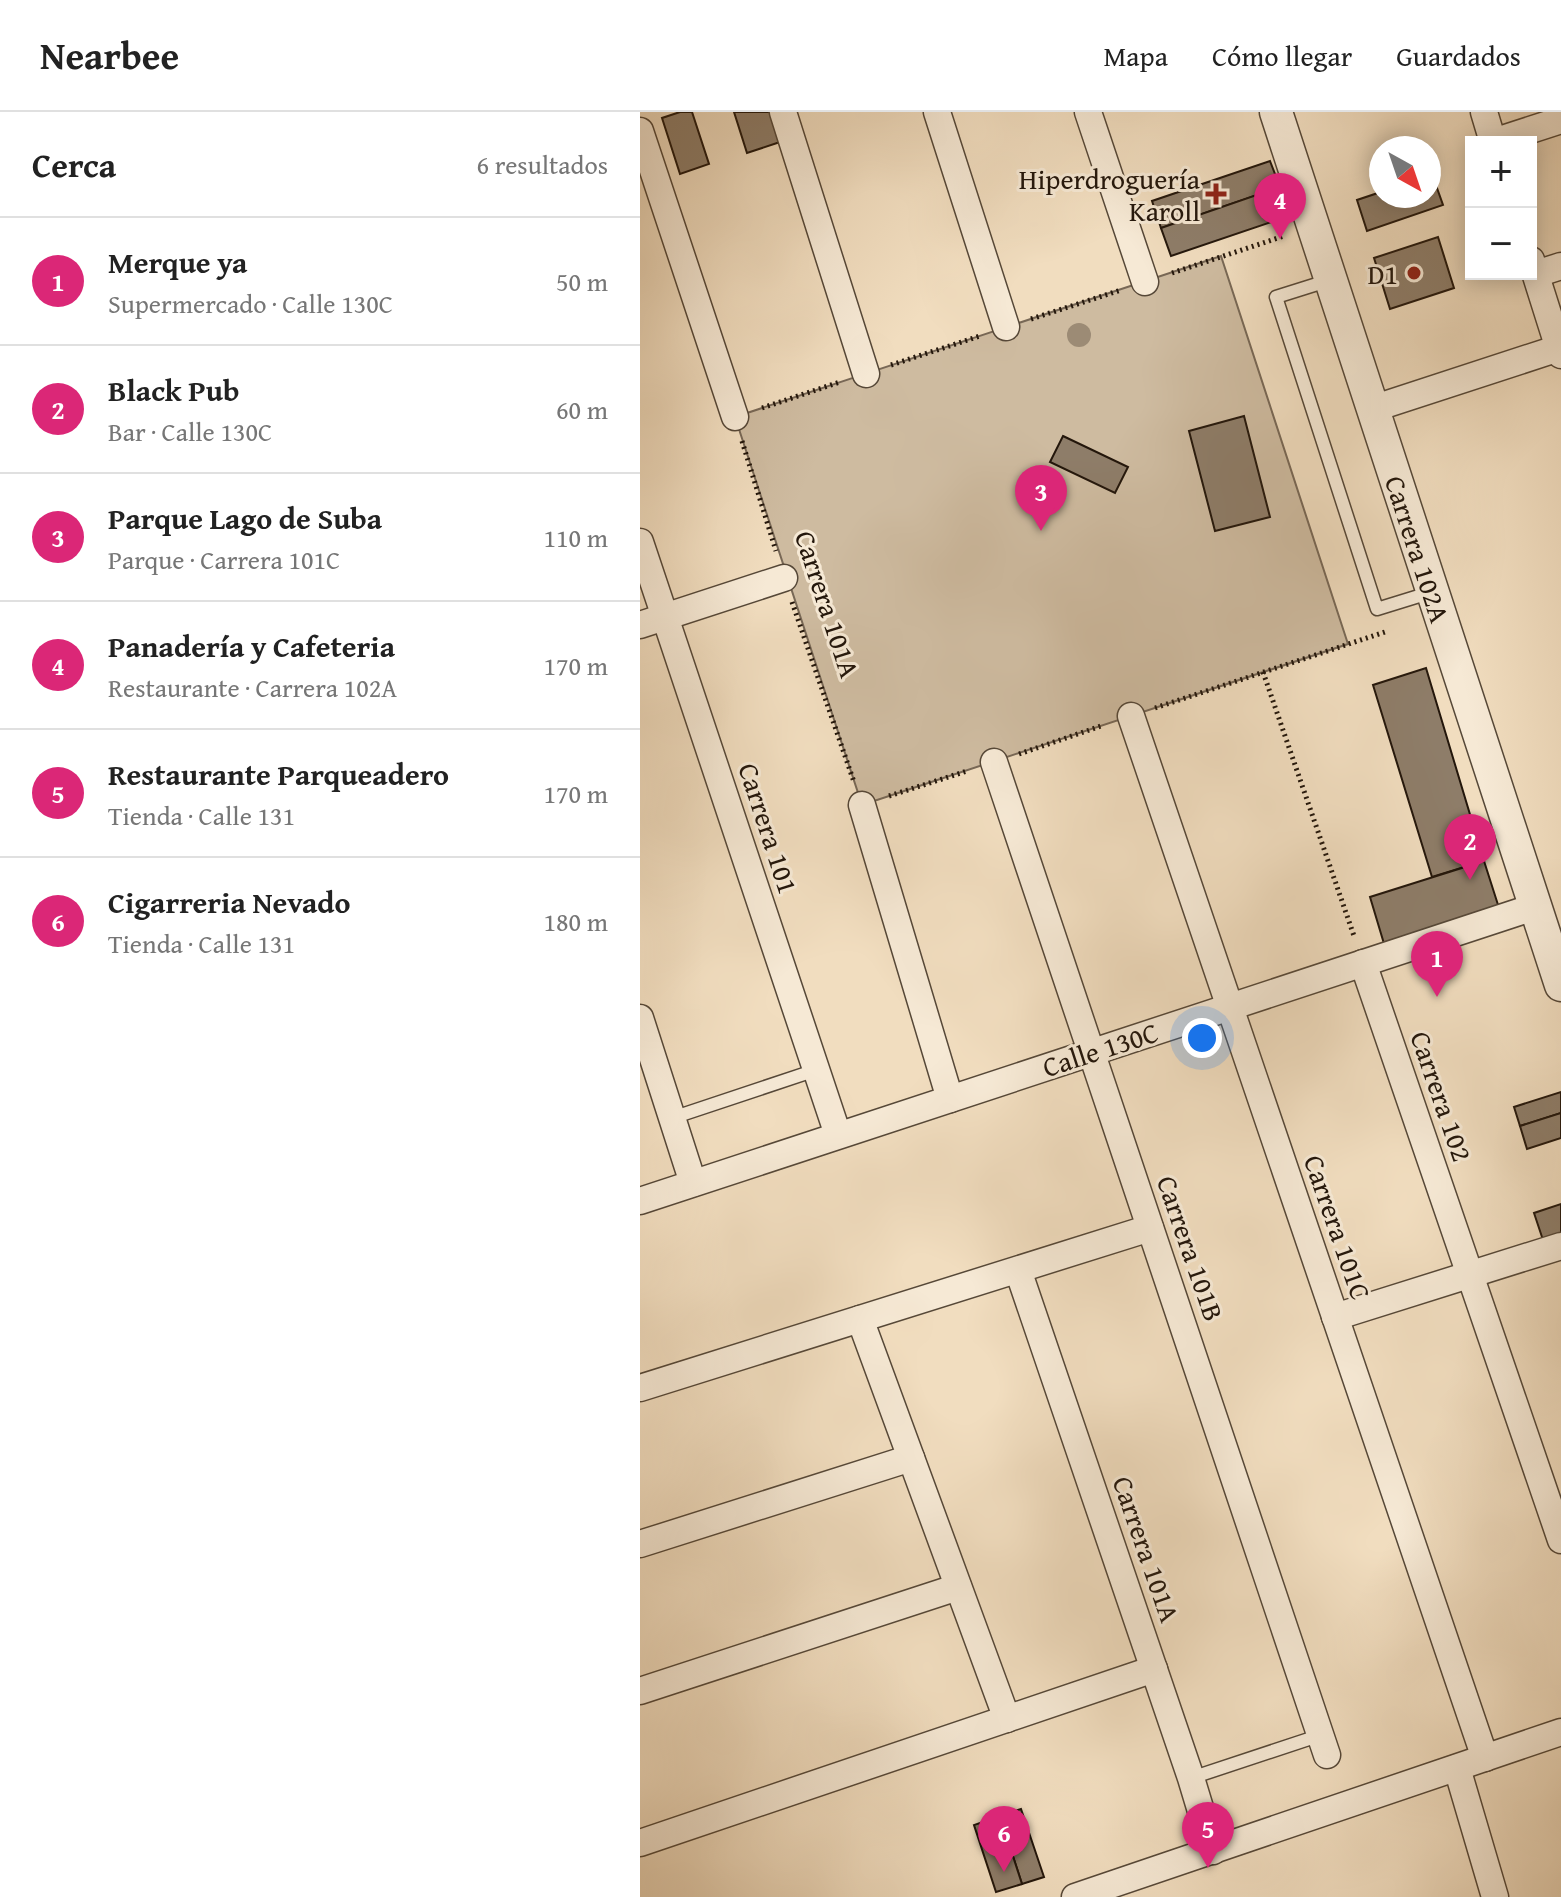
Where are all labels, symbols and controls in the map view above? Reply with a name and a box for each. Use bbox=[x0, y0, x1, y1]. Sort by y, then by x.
text: Nearbee bbox=[40, 27, 179, 83]
text: Mapa bbox=[1103, 35, 1168, 76]
text: Cómo llegar bbox=[1212, 35, 1352, 76]
text: Guardados bbox=[1396, 35, 1521, 76]
north arrow bbox=[1369, 136, 1441, 208]
map controls bbox=[1465, 136, 1537, 280]
button: + bbox=[1465, 136, 1537, 208]
text: Cerca bbox=[32, 140, 116, 189]
text: 6 resultados bbox=[477, 145, 608, 184]
place label: Hiperdroguería Karoll bbox=[1019, 158, 1201, 231]
pin: 4 bbox=[1254, 173, 1306, 239]
marker: Hiperdroguería Karoll bbox=[1207, 185, 1225, 203]
button: − bbox=[1465, 208, 1537, 280]
text: Merque ya bbox=[108, 240, 248, 284]
place label: D1 bbox=[1368, 253, 1398, 294]
text: 1 bbox=[51, 262, 65, 301]
text: 50 m bbox=[556, 262, 608, 301]
marker: D1 bbox=[1405, 264, 1423, 282]
text: Supermercado · Calle 130C bbox=[108, 284, 393, 323]
text: Black Pub bbox=[108, 368, 239, 412]
text: 2 bbox=[51, 390, 65, 429]
text: 60 m bbox=[556, 390, 608, 429]
text: Bar · Calle 130C bbox=[108, 412, 272, 451]
pin: 3 bbox=[1015, 465, 1067, 531]
street label: Carrera 102A bbox=[1375, 470, 1461, 628]
text: Parque Lago de Suba bbox=[108, 496, 382, 540]
text: 3 bbox=[51, 518, 65, 557]
text: 110 m bbox=[543, 518, 608, 557]
street label: Carrera 101A bbox=[785, 525, 871, 683]
text: Parque · Carrera 101C bbox=[108, 540, 340, 579]
text: Panadería y Cafeteria bbox=[108, 624, 395, 668]
text: 4 bbox=[51, 646, 65, 685]
text: 170 m bbox=[543, 646, 608, 685]
text: Restaurante · Carrera 102A bbox=[108, 668, 397, 707]
text: Restaurante Parqueadero bbox=[108, 752, 449, 796]
street label: Carrera 101 bbox=[729, 757, 809, 899]
text: 5 bbox=[51, 774, 65, 813]
text: 170 m bbox=[543, 774, 608, 813]
text: Tienda · Calle 131 bbox=[108, 796, 295, 835]
pin: 2 bbox=[1444, 814, 1496, 880]
text: Cigarreria Nevado bbox=[108, 880, 351, 924]
text: 6 bbox=[51, 902, 65, 941]
text: 180 m bbox=[543, 902, 608, 941]
text: Tienda · Calle 131 bbox=[108, 924, 295, 963]
pin: 1 bbox=[1411, 931, 1463, 997]
street label: Calle 130C bbox=[1037, 1011, 1163, 1087]
your location bbox=[1182, 1018, 1222, 1058]
street label: Carrera 102 bbox=[1401, 1025, 1483, 1167]
street label: Carrera 101C bbox=[1294, 1149, 1382, 1305]
street label: Carrera 101B bbox=[1147, 1170, 1235, 1326]
street label: Carrera 101A bbox=[1103, 1470, 1191, 1628]
pin: 5 bbox=[1182, 1802, 1234, 1868]
pin: 6 bbox=[978, 1806, 1030, 1872]

